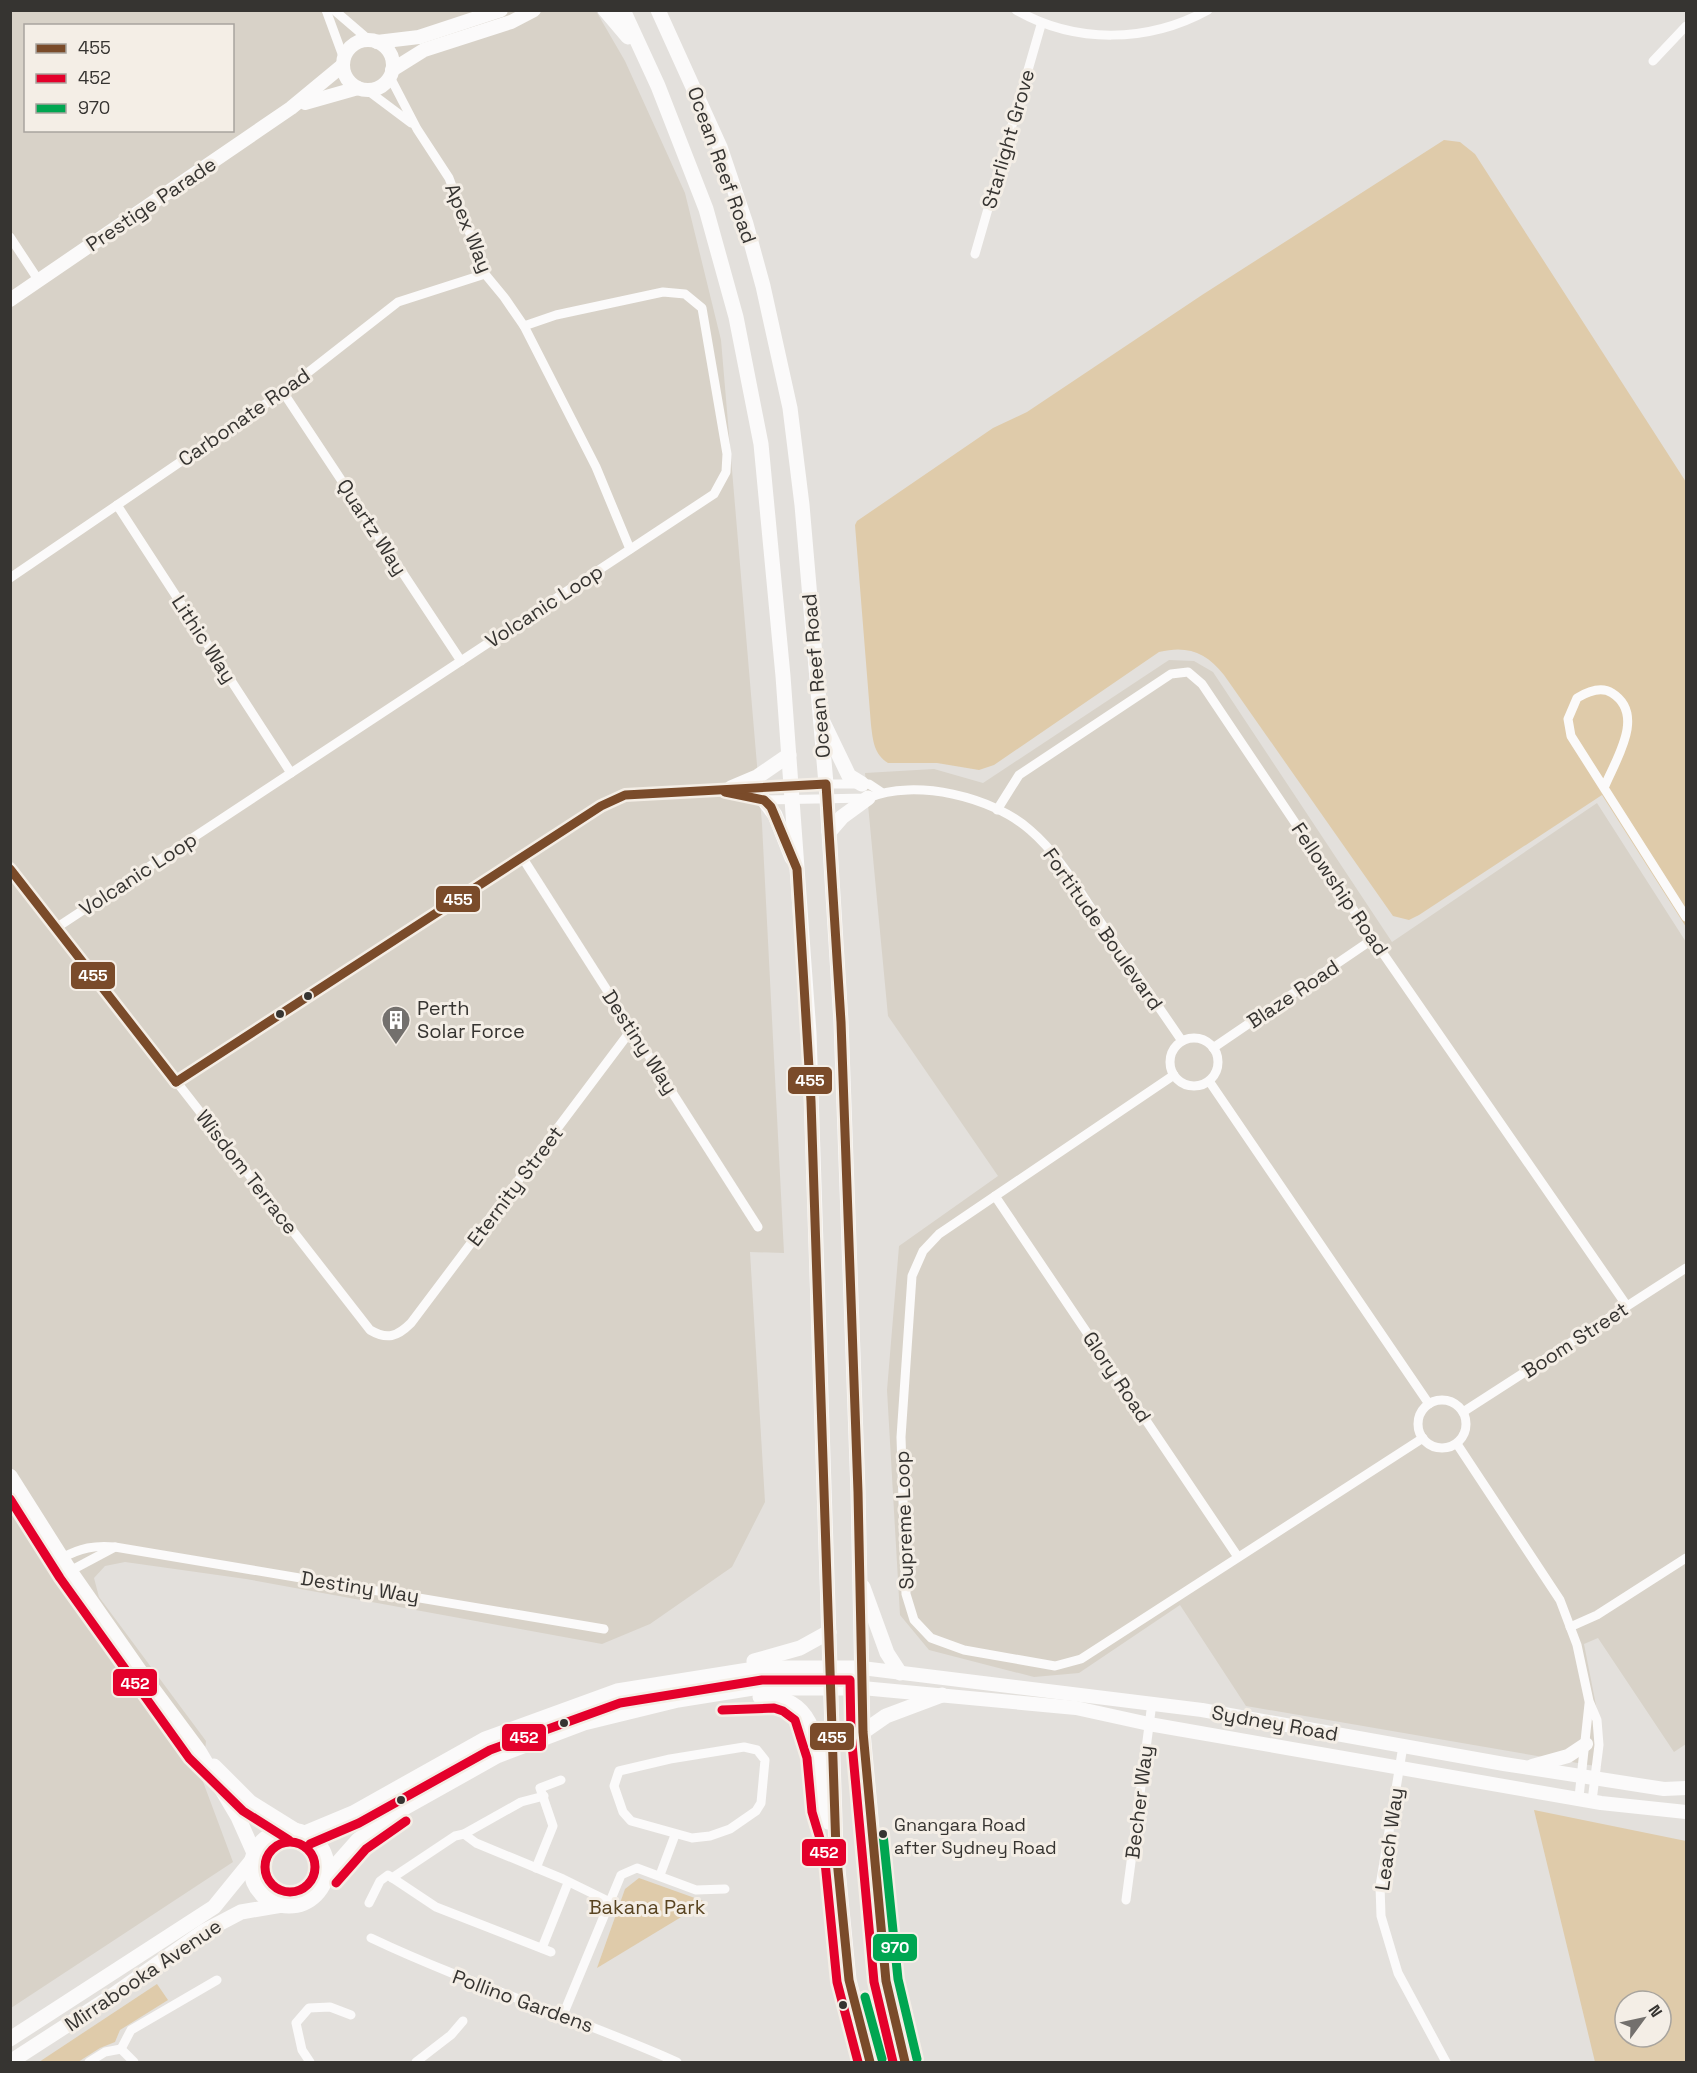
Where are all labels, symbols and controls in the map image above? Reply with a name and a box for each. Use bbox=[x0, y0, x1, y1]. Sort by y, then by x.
legend bbox=[24, 24, 234, 132]
text: 455 bbox=[78, 36, 111, 59]
text: 452 bbox=[78, 66, 111, 89]
street label: Starlight Grove bbox=[976, 66, 1040, 212]
street label: Ocean Reef Road bbox=[682, 83, 762, 247]
text: 970 bbox=[78, 96, 110, 119]
street label: Prestige Parade bbox=[81, 151, 221, 257]
street label: Apex Way bbox=[439, 179, 499, 277]
street label: Carbonate Road bbox=[173, 362, 315, 472]
street label: Quartz Way bbox=[331, 474, 413, 580]
street label: Volcanic Loop bbox=[480, 558, 608, 654]
street label: Lithic Way bbox=[166, 590, 242, 688]
street label: Ocean Reef Road bbox=[796, 593, 836, 759]
street label: Fellowship Road bbox=[1286, 817, 1394, 961]
street label: Volcanic Loop bbox=[74, 826, 202, 922]
street label: Fortitude Boulevard bbox=[1037, 843, 1169, 1015]
line badge: 455 bbox=[435, 885, 481, 913]
text: 455 bbox=[443, 889, 473, 910]
street label: Blaze Road bbox=[1242, 954, 1344, 1034]
line badge: 455 bbox=[70, 961, 116, 990]
text: 455 bbox=[78, 965, 108, 986]
street label: Destiny Way bbox=[597, 985, 683, 1099]
unlabelled marker bbox=[302, 990, 314, 1002]
place label: Perth Solar Force bbox=[417, 995, 525, 1044]
building icon: Perth Solar Force bbox=[380, 1004, 412, 1046]
unlabelled marker bbox=[274, 1008, 286, 1020]
line badge: 455 bbox=[787, 1066, 833, 1095]
text: 455 bbox=[795, 1070, 825, 1091]
street label: Wisdom Terrace bbox=[190, 1104, 304, 1240]
street label: Eternity Street bbox=[461, 1121, 569, 1251]
street label: Boom Street bbox=[1517, 1296, 1633, 1384]
street label: Glory Road bbox=[1077, 1326, 1157, 1428]
street label: Supreme Loop bbox=[889, 1450, 919, 1590]
street label: Destiny Way bbox=[299, 1565, 421, 1609]
line badge: 452 bbox=[112, 1668, 158, 1697]
text: 452 bbox=[120, 1673, 150, 1694]
street label: Sydney Road bbox=[1210, 1699, 1340, 1747]
unlabelled marker bbox=[558, 1717, 570, 1729]
line badge: 455 bbox=[809, 1722, 855, 1751]
line badge: 452 bbox=[501, 1723, 547, 1752]
text: 452 bbox=[509, 1727, 539, 1748]
text: 455 bbox=[817, 1727, 847, 1748]
street label: Becher Way bbox=[1119, 1744, 1159, 1860]
street label: Leach Way bbox=[1369, 1786, 1409, 1892]
unlabelled marker bbox=[395, 1794, 407, 1806]
place label: Gnangara Road after Sydney Road bbox=[894, 1813, 1057, 1859]
marker: Gnangara Road after Sydney Road bbox=[877, 1828, 889, 1840]
line badge: 452 bbox=[801, 1838, 847, 1867]
text: 452 bbox=[809, 1842, 839, 1863]
park label: Bakana Park bbox=[588, 1894, 706, 1920]
street label: Mirrabooka Avenue bbox=[60, 1913, 226, 2037]
line badge: 970 bbox=[872, 1933, 918, 1962]
text: 970 bbox=[881, 1937, 909, 1958]
street label: Pollino Gardens bbox=[449, 1963, 597, 2039]
north arrow bbox=[1613, 1989, 1673, 2049]
unlabelled marker bbox=[837, 1999, 849, 2011]
text: N bbox=[1643, 2001, 1667, 2021]

